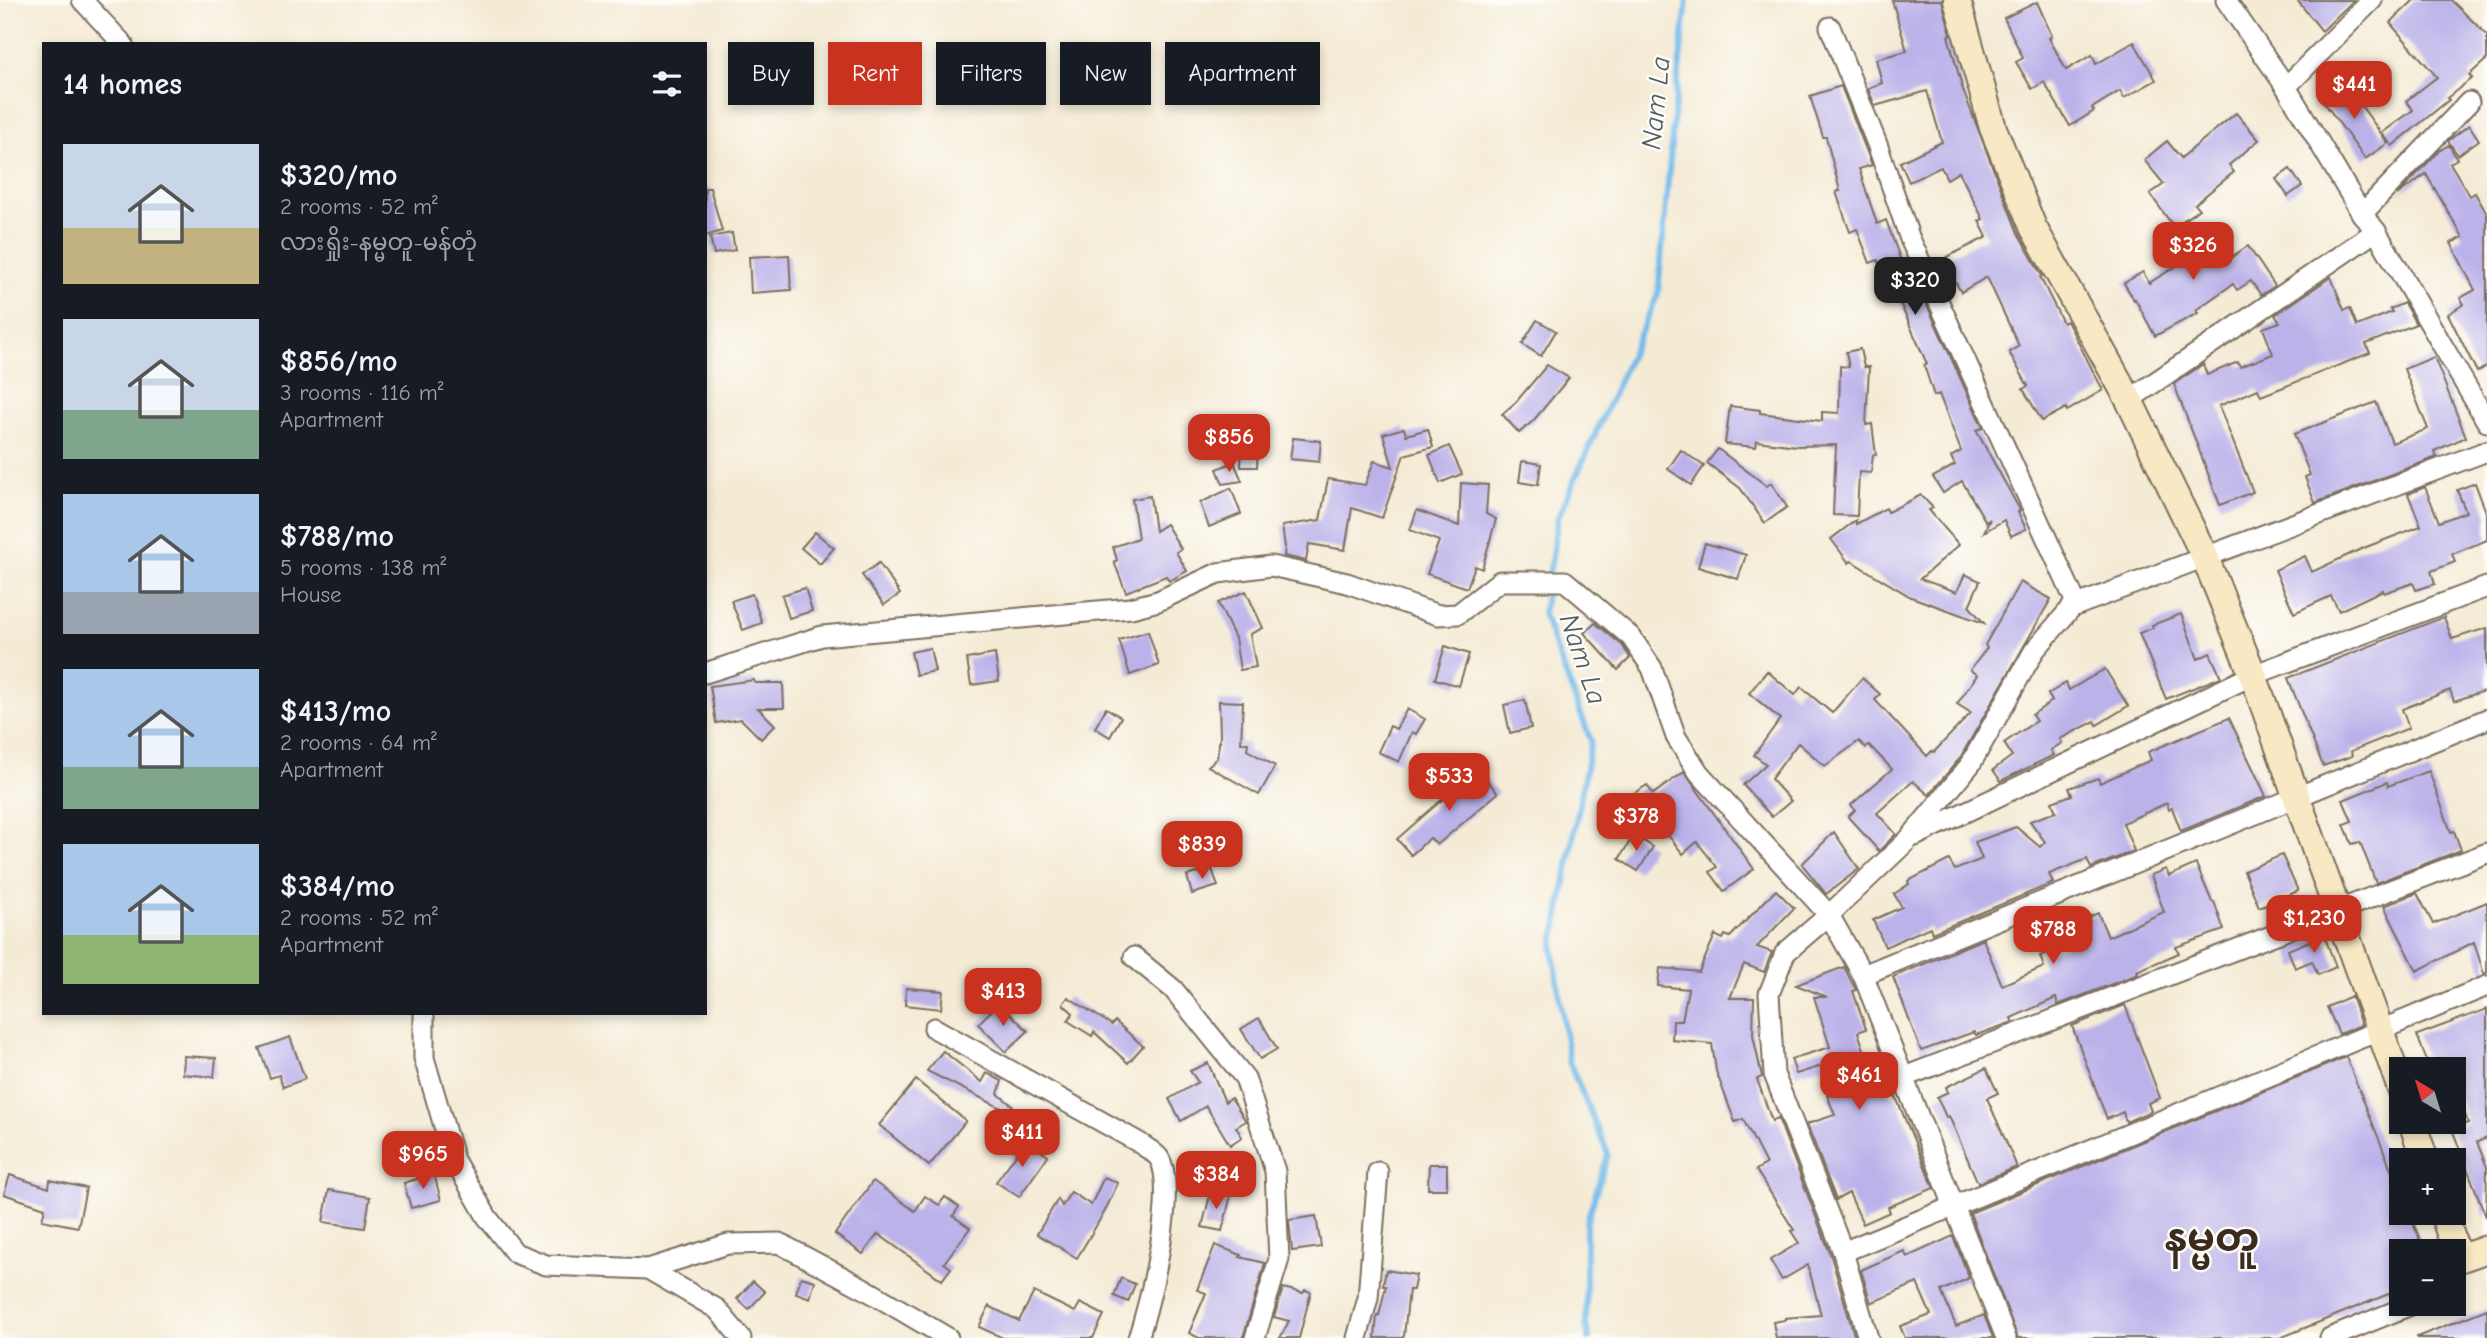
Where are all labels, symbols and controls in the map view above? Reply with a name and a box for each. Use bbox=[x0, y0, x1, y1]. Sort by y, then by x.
chip: Buy bbox=[728, 42, 814, 105]
chip: Rent bbox=[828, 42, 922, 105]
chip: Filters bbox=[936, 42, 1046, 105]
chip: New bbox=[1060, 42, 1151, 105]
chip: Apartment bbox=[1165, 42, 1320, 105]
water label: Nam La bbox=[1635, 55, 1677, 151]
pin: $441 bbox=[2313, 61, 2395, 121]
icon: filters bbox=[648, 65, 686, 103]
text: 14 homes bbox=[63, 67, 182, 102]
text: $441 bbox=[2332, 70, 2376, 97]
text: $320/mo bbox=[280, 158, 397, 193]
icon: home bbox=[119, 172, 203, 256]
text: 2 rooms · 52 m² bbox=[280, 193, 438, 220]
pin: $326 bbox=[2152, 222, 2234, 282]
text: လားရှိုး-နမ္မတူ-မန်တုံ bbox=[280, 229, 477, 256]
text: $326 bbox=[2169, 231, 2217, 258]
pin: $320 bbox=[1874, 258, 1956, 317]
text: $320 bbox=[1890, 266, 1940, 293]
text: $856/mo bbox=[280, 344, 398, 379]
icon: home bbox=[119, 347, 203, 431]
text: 3 rooms · 116 m² bbox=[280, 379, 444, 406]
text: Apartment bbox=[280, 406, 383, 433]
pin: $856 bbox=[1188, 414, 1270, 474]
text: $856 bbox=[1204, 423, 1254, 450]
text: $788/mo bbox=[280, 519, 394, 554]
icon: home bbox=[119, 522, 203, 606]
text: 5 rooms · 138 m² bbox=[280, 554, 446, 581]
text: House bbox=[280, 581, 342, 608]
water label: Nam La bbox=[1553, 610, 1613, 708]
text: $413/mo bbox=[280, 694, 391, 729]
icon: home bbox=[119, 697, 203, 781]
text: 2 rooms · 64 m² bbox=[280, 729, 437, 756]
pin: $533 bbox=[1408, 754, 1490, 813]
text: Apartment bbox=[280, 756, 383, 783]
text: $533 bbox=[1425, 762, 1473, 789]
pin: $378 bbox=[1595, 794, 1677, 853]
text: $378 bbox=[1613, 802, 1659, 829]
pin: $839 bbox=[1161, 822, 1243, 881]
text: $839 bbox=[1178, 830, 1227, 857]
text: $384/mo bbox=[280, 869, 395, 904]
icon: home bbox=[119, 872, 203, 956]
pin: $1,230 bbox=[2257, 895, 2371, 955]
text: 2 rooms · 52 m² bbox=[280, 904, 438, 931]
text: $1,230 bbox=[2282, 904, 2346, 931]
pin: $788 bbox=[2012, 906, 2094, 966]
text: $788 bbox=[2029, 915, 2077, 942]
text: Apartment bbox=[280, 931, 383, 958]
pin: $413 bbox=[962, 968, 1044, 1028]
text: $413 bbox=[980, 977, 1026, 1004]
pin: $461 bbox=[1818, 1052, 1900, 1112]
north arrow bbox=[2389, 1057, 2466, 1134]
map controls bbox=[2389, 1057, 2466, 1316]
text: $461 bbox=[1836, 1061, 1882, 1088]
pin: $411 bbox=[981, 1110, 1063, 1169]
text: $411 bbox=[1001, 1118, 1043, 1145]
pin: $965 bbox=[382, 1132, 464, 1191]
text: $965 bbox=[398, 1140, 448, 1167]
button: + bbox=[2389, 1148, 2466, 1225]
pin: $384 bbox=[1175, 1152, 1257, 1211]
text: $384 bbox=[1192, 1160, 1240, 1187]
district label: နမ္မတူ bbox=[2165, 1215, 2259, 1270]
button: − bbox=[2389, 1239, 2466, 1316]

